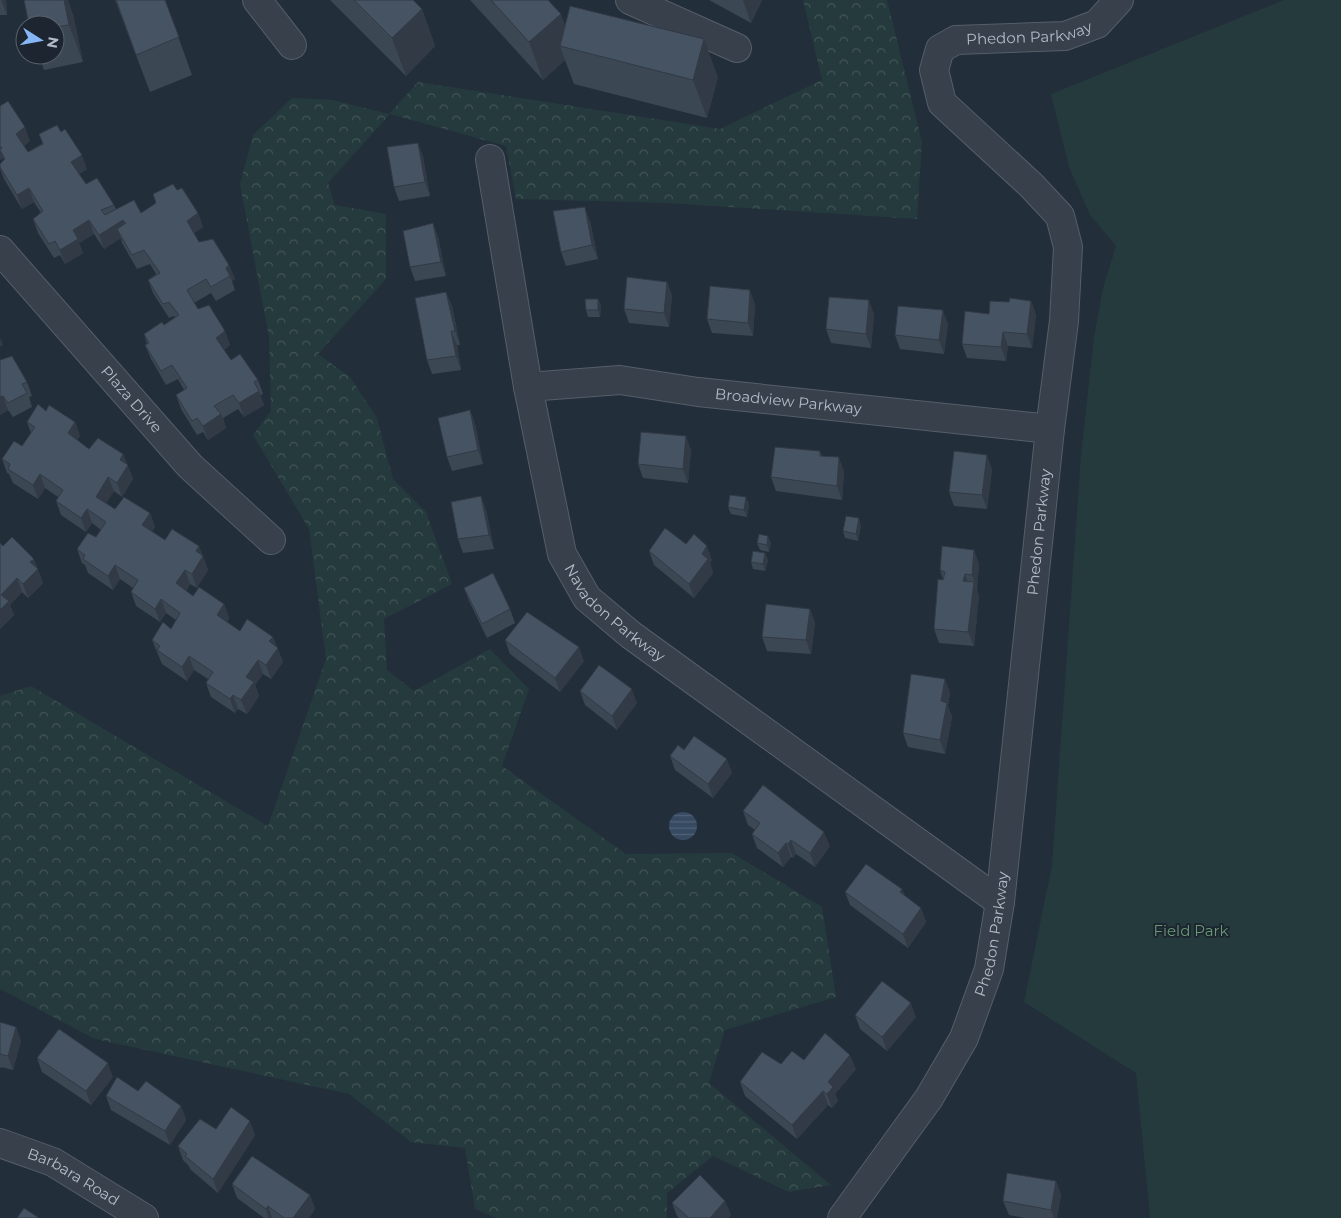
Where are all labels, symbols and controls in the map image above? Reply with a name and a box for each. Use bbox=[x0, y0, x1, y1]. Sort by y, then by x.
north arrow bbox=[15, 15, 65, 65]
street label: Phedon Parkway bbox=[966, 16, 1095, 49]
text: N bbox=[43, 35, 63, 50]
street label: Plaza Drive bbox=[97, 361, 167, 437]
street label: Broadview Parkway bbox=[714, 384, 863, 418]
street label: Phedon Parkway bbox=[1022, 467, 1055, 596]
street label: Navadon Parkway bbox=[561, 560, 670, 666]
street label: Phedon Parkway bbox=[970, 870, 1012, 999]
park label: Field Park bbox=[1154, 921, 1229, 940]
street label: Barbara Road bbox=[25, 1144, 123, 1209]

